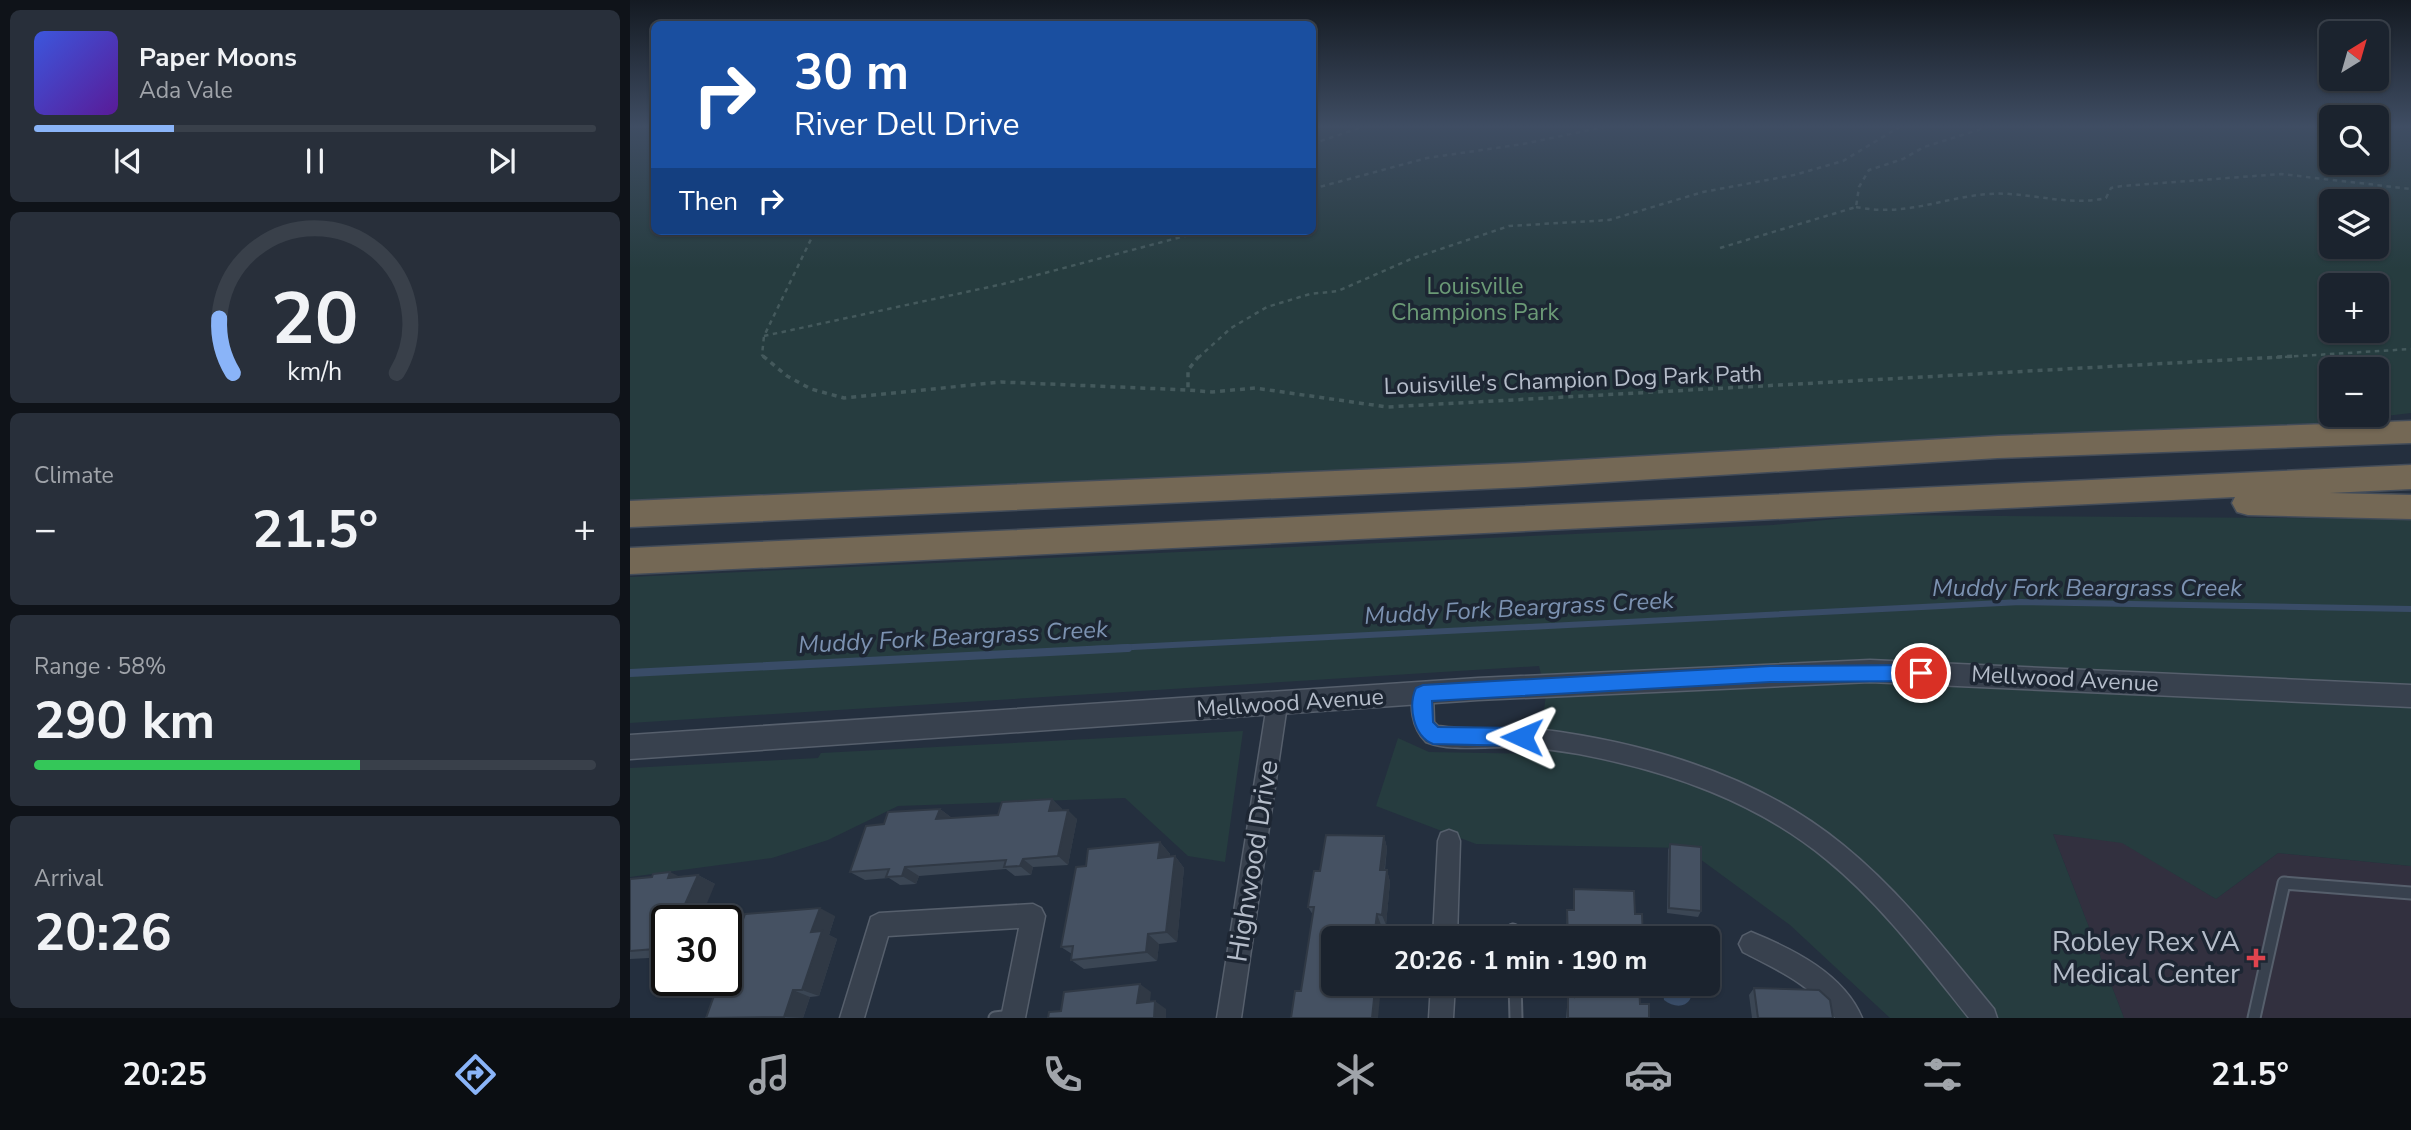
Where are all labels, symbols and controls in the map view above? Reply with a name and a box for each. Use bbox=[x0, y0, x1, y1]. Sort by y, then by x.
north arrow bbox=[2319, 21, 2389, 91]
map controls bbox=[2319, 21, 2389, 427]
text: 30 m bbox=[794, 39, 909, 106]
text: Paper Moons bbox=[139, 40, 297, 75]
icon: right bbox=[679, 49, 770, 140]
text: Ada Vale bbox=[139, 75, 233, 106]
text: River Dell Drive bbox=[794, 103, 1020, 146]
button: search bbox=[2319, 105, 2389, 175]
icon: previous bbox=[109, 142, 147, 180]
icon: pause bbox=[296, 142, 334, 180]
icon: next bbox=[483, 142, 521, 180]
icon: right bbox=[752, 182, 790, 220]
text: Then bbox=[679, 184, 738, 219]
button: layers bbox=[2319, 189, 2389, 259]
text: 20 bbox=[271, 270, 359, 370]
park label: Louisville Champions Park bbox=[1391, 271, 1559, 328]
button: + bbox=[2319, 273, 2389, 343]
text: km/h bbox=[287, 355, 343, 389]
button: − bbox=[2319, 357, 2389, 427]
street label: Louisville's Champion Dog Park Path bbox=[1383, 358, 1763, 402]
text: Climate bbox=[34, 460, 114, 491]
text: 21.5° bbox=[252, 494, 378, 565]
text: − bbox=[34, 504, 57, 555]
text: + bbox=[573, 504, 596, 555]
water label: Muddy Fork Beargrass Creek bbox=[1932, 572, 2243, 604]
water label: Muddy Fork Beargrass Creek bbox=[1363, 584, 1676, 632]
water label: Muddy Fork Beargrass Creek bbox=[797, 613, 1110, 661]
pin bbox=[1891, 643, 1951, 703]
text: Range · 58% bbox=[34, 651, 166, 682]
icon: arrive bbox=[1902, 654, 1940, 692]
street label: Mellwood Avenue bbox=[1971, 659, 2159, 699]
street label: Mellwood Avenue bbox=[1195, 681, 1385, 725]
text: 290 km bbox=[34, 685, 215, 756]
position arrow bbox=[1485, 700, 1559, 774]
street label: Highwood Drive bbox=[1218, 757, 1288, 965]
text: Arrival bbox=[34, 863, 103, 894]
text: 20:26 bbox=[34, 897, 172, 968]
speed limit sign: 30 bbox=[651, 905, 742, 996]
place label: Robley Rex VA Medical Center bbox=[2052, 923, 2240, 993]
text: 20:26 · 1 min · 190 m bbox=[1394, 943, 1647, 978]
marker: Robley Rex VA Medical Center bbox=[2246, 948, 2266, 968]
icon: directions bbox=[451, 1050, 500, 1099]
icon: music bbox=[745, 1050, 794, 1099]
icon: phone bbox=[1038, 1050, 1087, 1099]
icon: climate bbox=[1331, 1050, 1380, 1099]
icon: car bbox=[1624, 1050, 1673, 1099]
icon: filters bbox=[1918, 1050, 1967, 1099]
text: 20:25 bbox=[122, 1053, 207, 1096]
text: 21.5° bbox=[2211, 1053, 2289, 1096]

